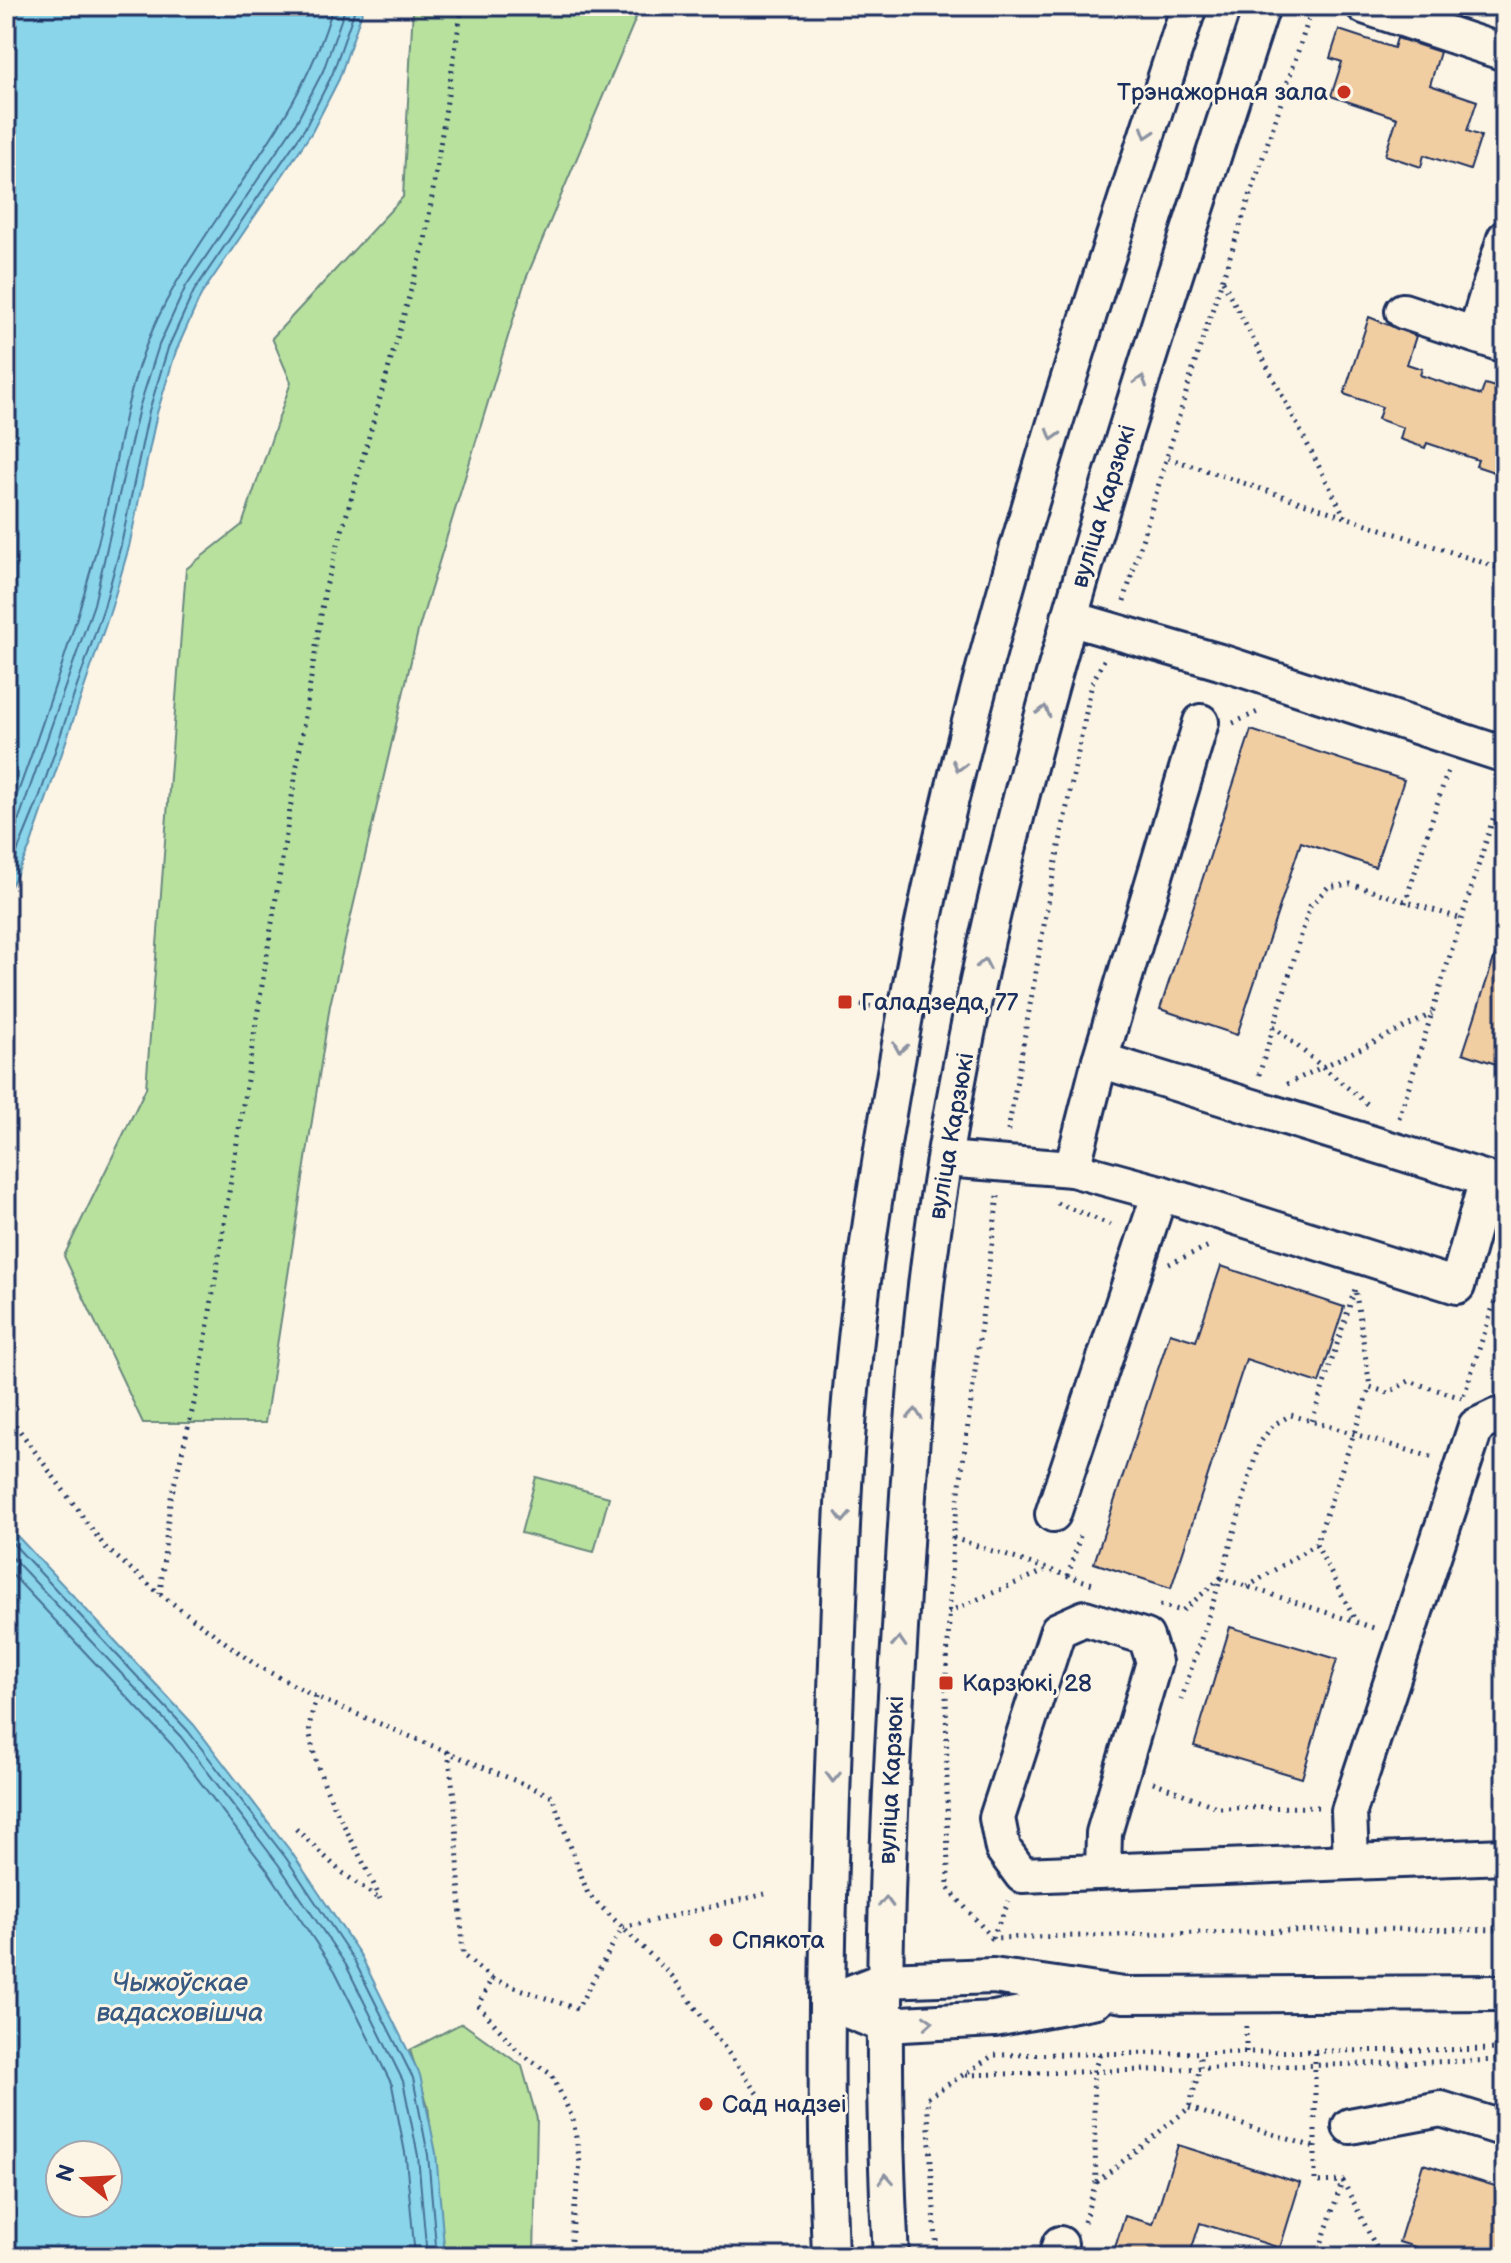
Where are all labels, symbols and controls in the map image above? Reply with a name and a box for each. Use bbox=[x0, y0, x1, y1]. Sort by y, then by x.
place label: Трэнажорная зала bbox=[1117, 78, 1328, 107]
marker: Трэнажорная зала bbox=[1335, 83, 1353, 101]
one-way arrow bbox=[1140, 126, 1156, 140]
one-way arrow bbox=[1132, 375, 1148, 389]
street label: вуліца Карзюкі bbox=[1065, 421, 1142, 591]
one-way arrow bbox=[1046, 428, 1062, 441]
one-way arrow bbox=[1035, 705, 1052, 719]
one-way arrow bbox=[952, 759, 969, 772]
one-way arrow bbox=[974, 957, 991, 971]
place label: Галадзеда, 77 bbox=[861, 988, 1019, 1017]
marker: Галадзеда, 77 bbox=[836, 993, 854, 1011]
one-way arrow bbox=[892, 1041, 909, 1054]
street label: вуліца Карзюкі bbox=[923, 1050, 980, 1222]
one-way arrow bbox=[907, 1407, 924, 1420]
one-way arrow bbox=[835, 1511, 852, 1524]
one-way arrow bbox=[890, 1635, 907, 1648]
place label: Карзюкі, 28 bbox=[962, 1669, 1092, 1698]
marker: Карзюкі, 28 bbox=[937, 1674, 955, 1692]
street label: вуліца Карзюкі bbox=[873, 1695, 910, 1865]
one-way arrow bbox=[824, 1771, 841, 1784]
one-way arrow bbox=[877, 1895, 894, 1908]
place label: Спякота bbox=[732, 1926, 825, 1955]
marker: Спякота bbox=[707, 1931, 725, 1949]
water label: Чыжоўскае вадасховішча bbox=[96, 1968, 264, 2029]
one-way arrow bbox=[922, 2014, 935, 2031]
place label: Сад надзеі bbox=[722, 2090, 847, 2119]
marker: Сад надзеі bbox=[697, 2095, 715, 2113]
north arrow bbox=[44, 2139, 124, 2219]
text: N bbox=[51, 2161, 82, 2185]
one-way arrow bbox=[878, 2172, 895, 2185]

